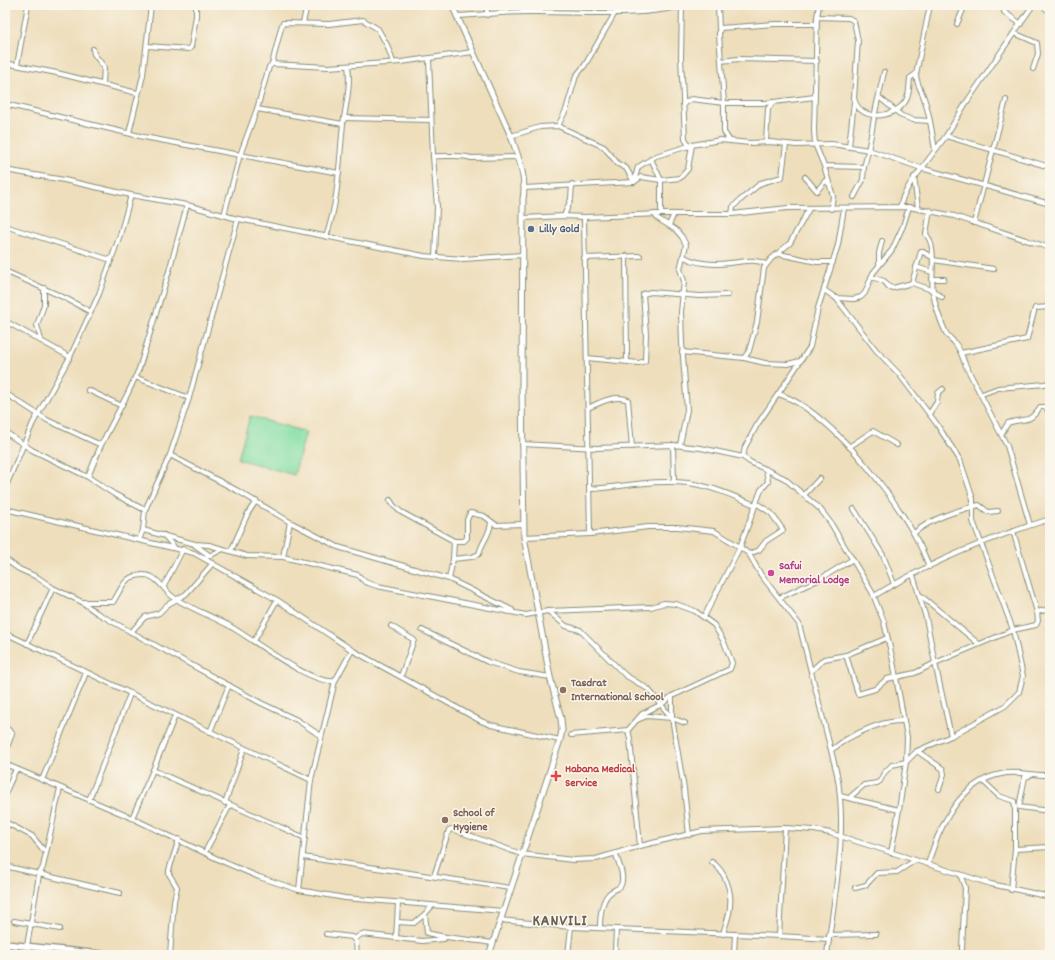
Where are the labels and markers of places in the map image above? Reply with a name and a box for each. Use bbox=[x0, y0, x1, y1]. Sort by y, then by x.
place label: Lilly Gold bbox=[539, 221, 580, 238]
marker: Lilly Gold bbox=[526, 224, 536, 234]
place label: Safui Memorial Lodge bbox=[779, 558, 850, 589]
marker: Safui Memorial Lodge bbox=[766, 568, 776, 578]
place label: Tasdrat International School bbox=[571, 675, 664, 706]
marker: Tasdrat International School bbox=[558, 685, 568, 695]
place label: Habana Medical Service bbox=[565, 761, 635, 792]
marker: Habana Medical Service bbox=[550, 770, 562, 782]
place label: School of Hygiene bbox=[453, 805, 495, 836]
marker: School of Hygiene bbox=[440, 815, 450, 825]

